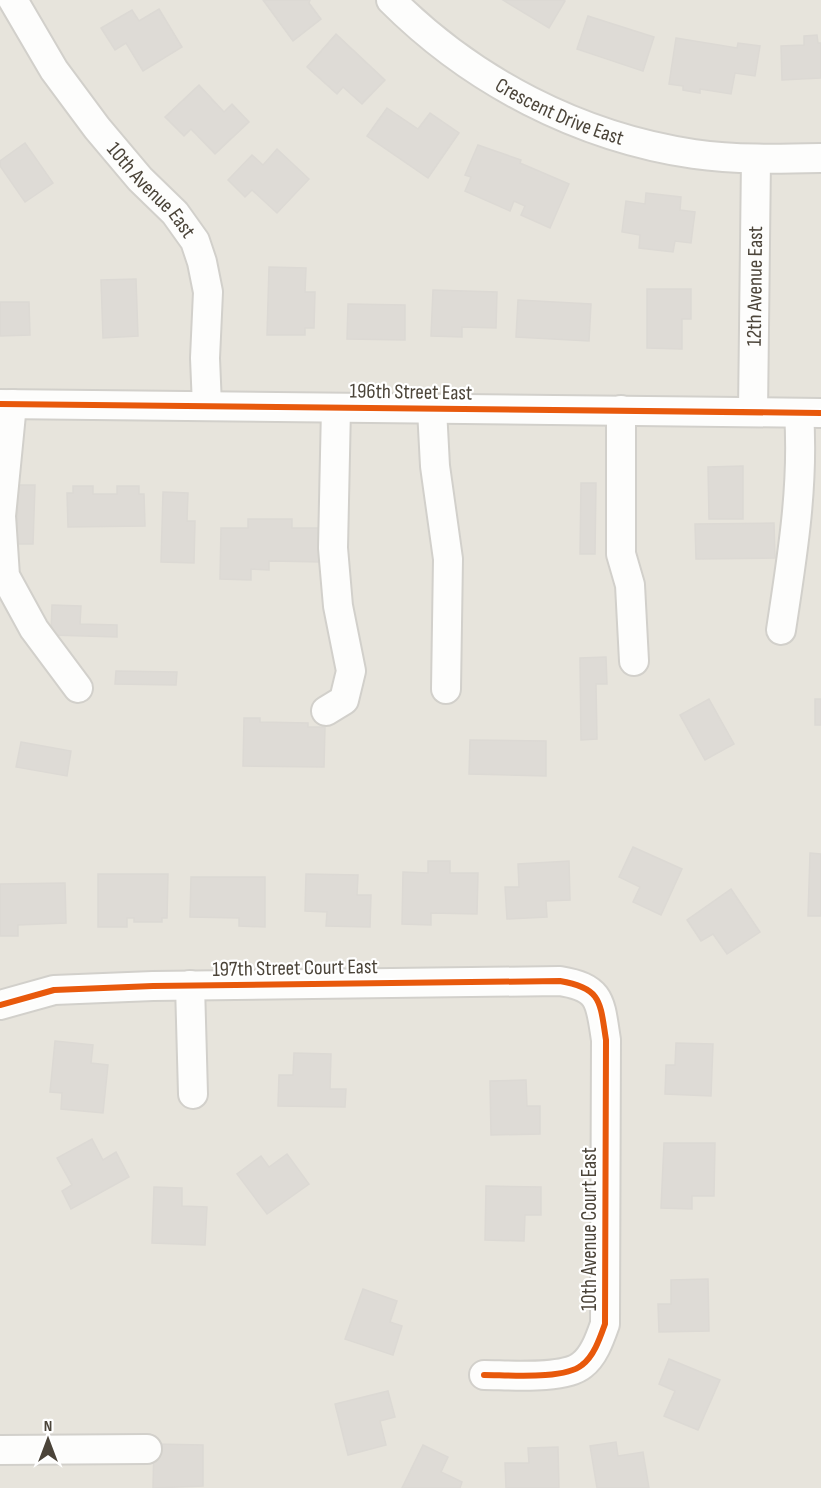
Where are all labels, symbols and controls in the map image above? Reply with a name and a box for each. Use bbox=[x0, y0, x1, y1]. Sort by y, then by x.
street label: Crescent Drive East bbox=[491, 72, 627, 150]
street label: 10th Avenue East bbox=[102, 137, 201, 243]
street label: 12th Avenue East bbox=[741, 226, 768, 346]
street label: 196th Street East bbox=[349, 378, 473, 406]
street label: 197th Street Court East bbox=[212, 954, 378, 982]
street label: 10th Avenue Court East bbox=[577, 1147, 602, 1311]
north arrow bbox=[18, 1410, 78, 1470]
text: N bbox=[44, 1417, 52, 1436]

